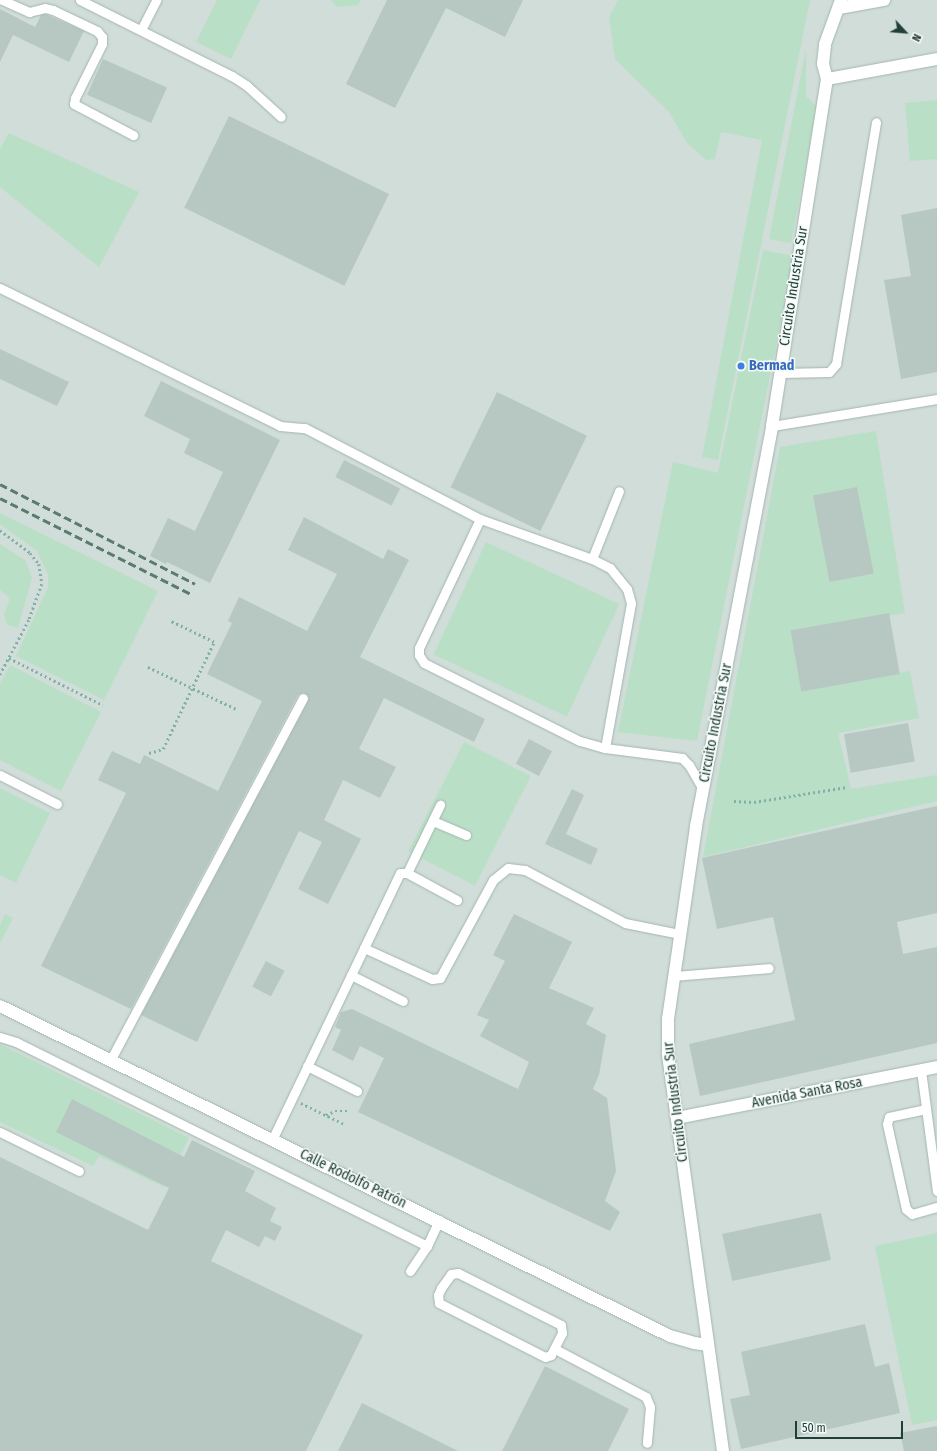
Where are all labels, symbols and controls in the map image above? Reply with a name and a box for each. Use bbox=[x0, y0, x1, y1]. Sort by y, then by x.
north arrow bbox=[885, 12, 925, 52]
text: N bbox=[909, 32, 924, 43]
street label: Circuito Industria Sur bbox=[776, 225, 812, 347]
place label: Bermad bbox=[749, 358, 794, 374]
marker: Bermad bbox=[736, 361, 746, 371]
street label: Circuito Industria Sur bbox=[696, 662, 736, 784]
street label: Circuito Industria Sur bbox=[660, 1041, 692, 1163]
street label: Avenida Santa Rosa bbox=[750, 1074, 864, 1112]
street label: Calle Rodolfo Patrón bbox=[297, 1146, 409, 1212]
scale bar bbox=[797, 1413, 905, 1439]
text: 50 m bbox=[802, 1421, 826, 1435]

